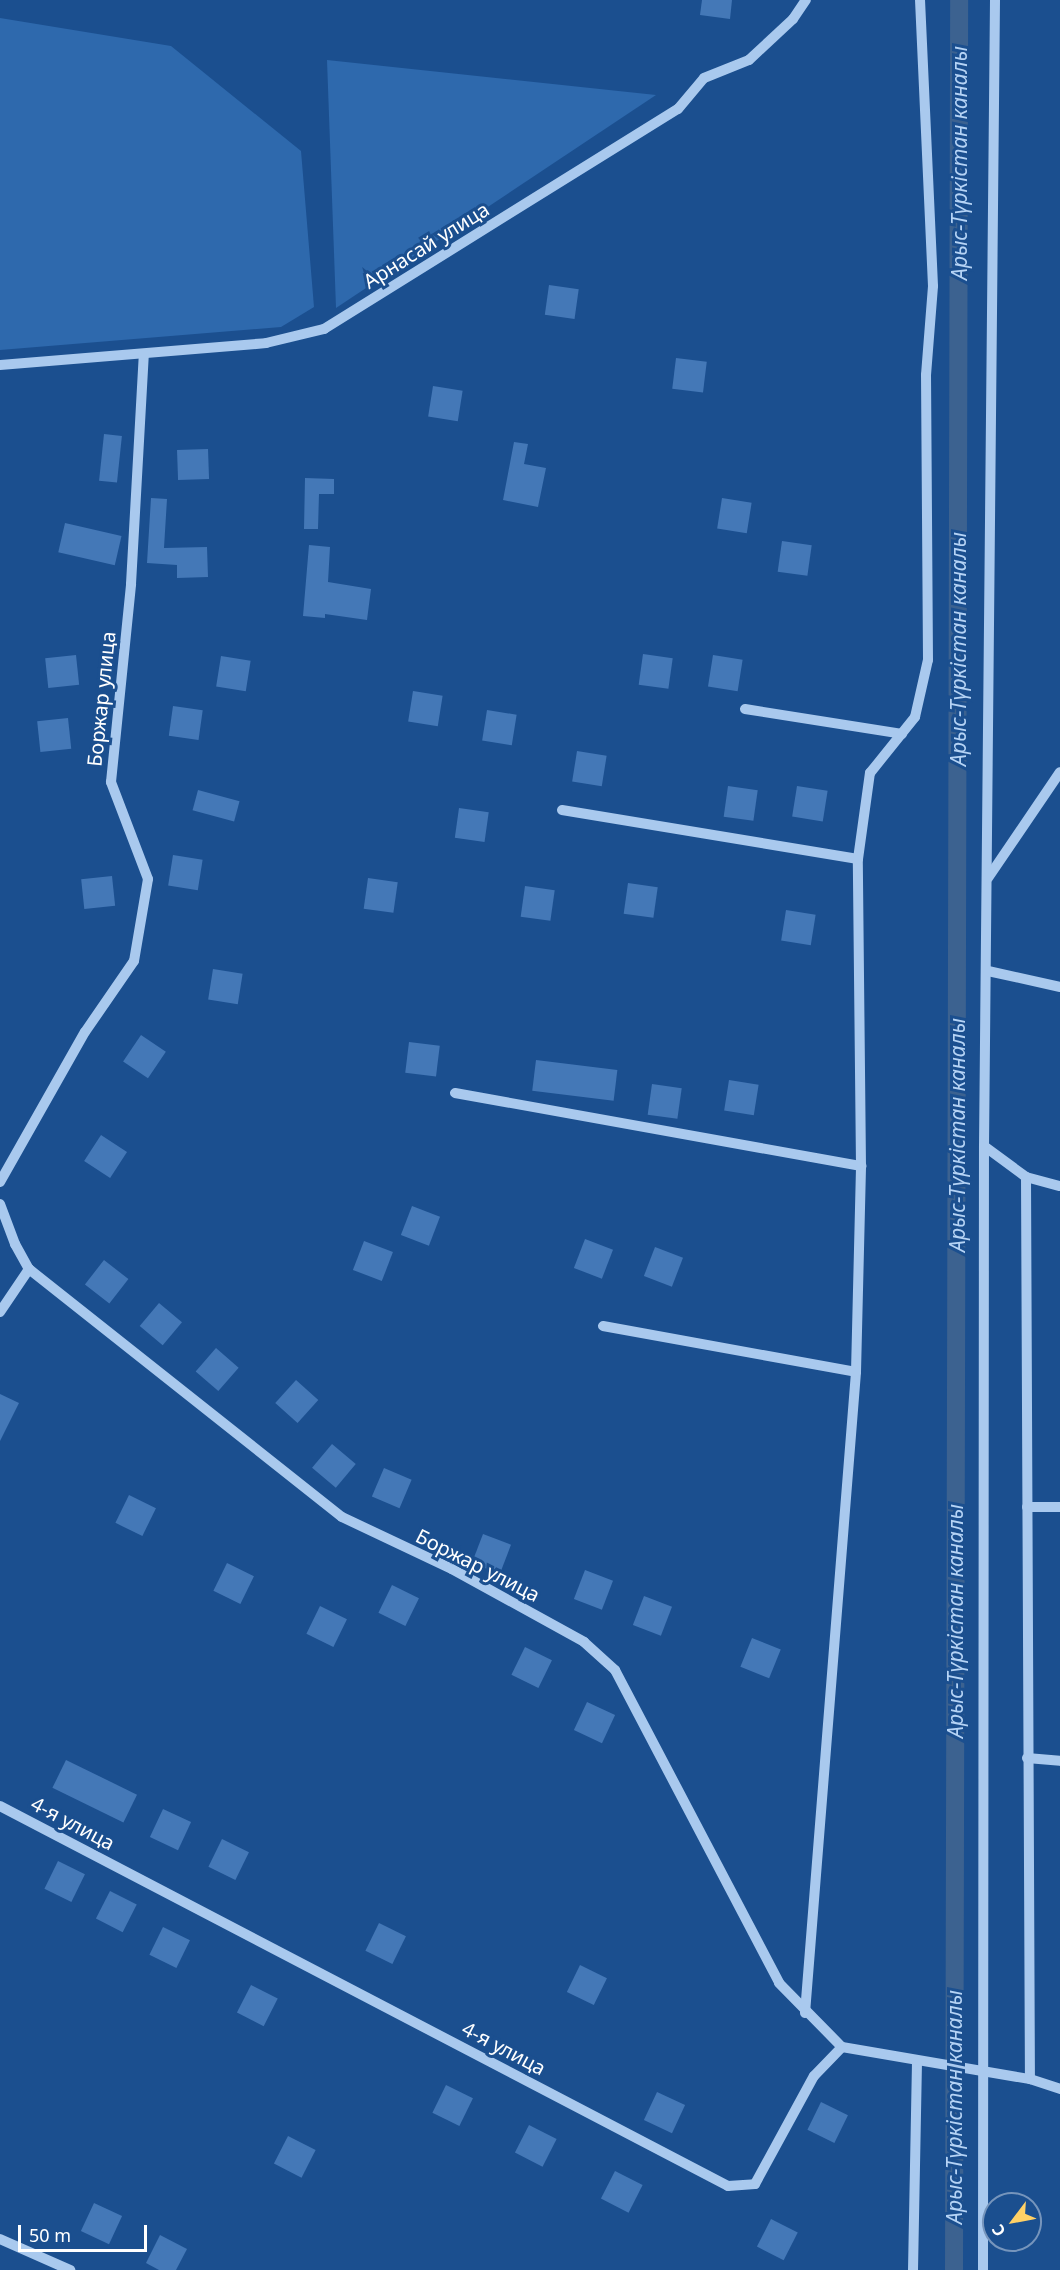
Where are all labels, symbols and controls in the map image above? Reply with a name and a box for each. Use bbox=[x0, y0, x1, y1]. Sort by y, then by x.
water label: Арыс-Түркістан каналы bbox=[946, 46, 972, 280]
street label: Арнасай улица bbox=[359, 197, 493, 293]
water label: Арыс-Түркістан каналы bbox=[945, 532, 971, 766]
street label: Боржар улица bbox=[82, 630, 120, 768]
water label: Арыс-Түркістан каналы bbox=[944, 1018, 970, 1252]
water label: Арыс-Түркістан каналы bbox=[942, 1504, 968, 1738]
street label: Боржар улица bbox=[412, 1523, 544, 1607]
street label: 4-я улица bbox=[27, 1791, 119, 1855]
water label: Арыс-Түркістан каналы bbox=[941, 1990, 967, 2224]
street label: 4-я улица bbox=[458, 2016, 550, 2080]
north arrow bbox=[982, 2192, 1042, 2252]
scale bar bbox=[21, 2213, 150, 2251]
text: С bbox=[986, 2220, 1011, 2241]
text: 50 m bbox=[29, 2223, 71, 2247]

